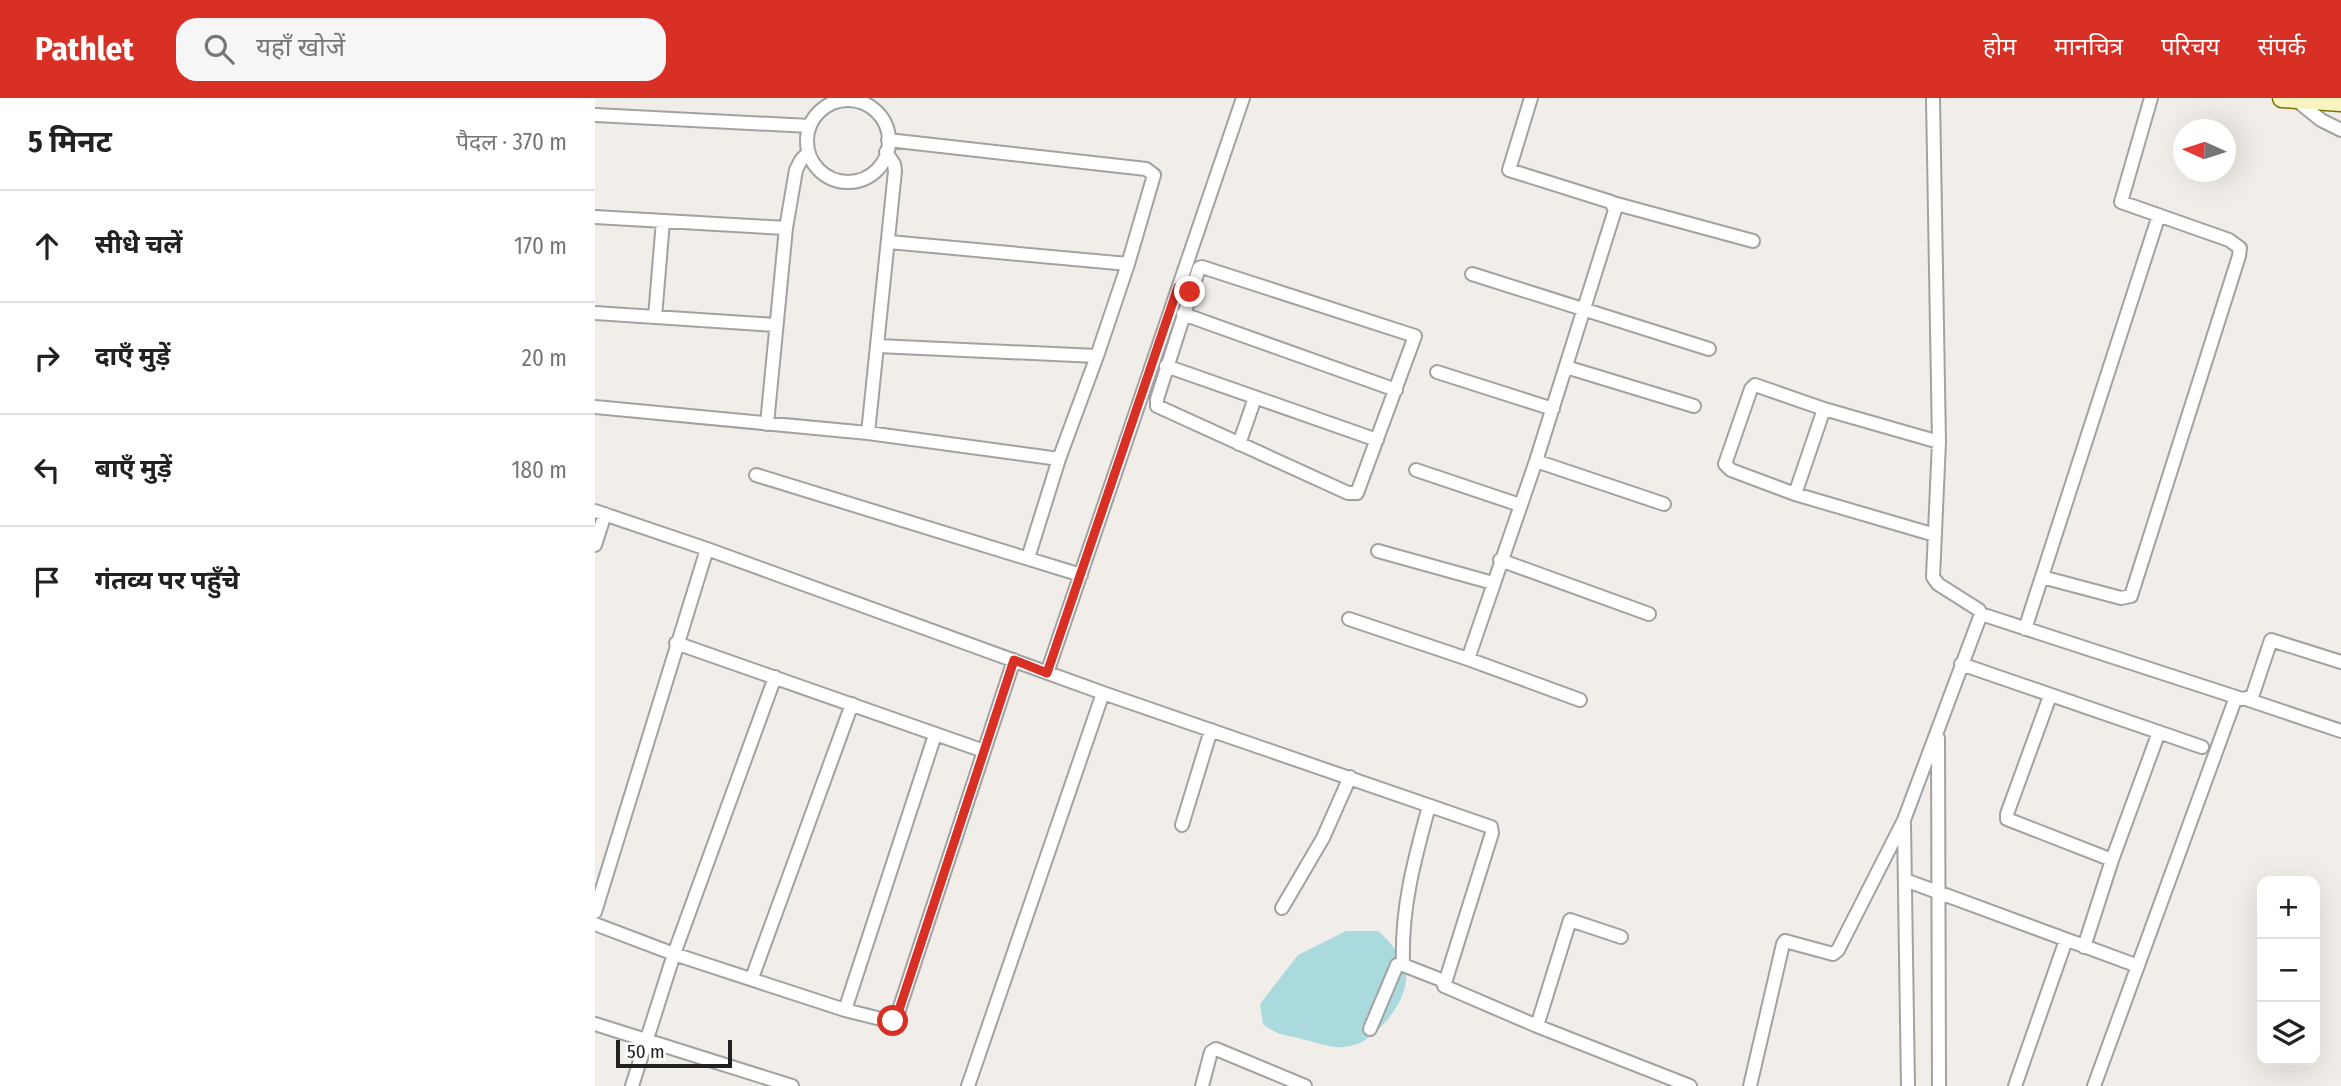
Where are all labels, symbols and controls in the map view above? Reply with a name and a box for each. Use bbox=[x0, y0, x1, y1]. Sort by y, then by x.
search box bbox=[176, 18, 666, 81]
text: Pathlet bbox=[35, 29, 134, 69]
icon: search bbox=[200, 30, 238, 68]
text: यहाँ खोजें bbox=[256, 32, 345, 63]
text: होम bbox=[1983, 33, 2016, 61]
text: मानचित्र bbox=[2054, 33, 2123, 61]
text: परिचय bbox=[2161, 33, 2220, 61]
text: संपर्क bbox=[2258, 33, 2306, 61]
north arrow bbox=[2173, 119, 2236, 182]
text: 5 मिनट bbox=[28, 124, 112, 160]
text: पैदल · 370 m bbox=[456, 128, 567, 156]
icon: ahead bbox=[28, 227, 66, 265]
text: सीधे चलें bbox=[95, 229, 182, 260]
text: 170 m bbox=[514, 232, 567, 260]
route end bbox=[1174, 276, 1205, 307]
icon: right bbox=[28, 339, 66, 377]
text: दाएँ मुड़ें bbox=[95, 341, 170, 372]
text: 20 m bbox=[522, 344, 567, 372]
icon: left bbox=[28, 451, 66, 489]
text: बाएँ मुड़ें bbox=[95, 453, 172, 484]
text: 180 m bbox=[511, 456, 567, 484]
icon: arrive bbox=[28, 563, 66, 601]
text: गंतव्य पर पहुँचे bbox=[95, 565, 239, 596]
map controls bbox=[2257, 876, 2320, 1065]
button: + bbox=[2257, 876, 2320, 939]
button: − bbox=[2257, 939, 2320, 1002]
button: layers bbox=[2257, 1002, 2320, 1065]
route start bbox=[877, 1005, 908, 1036]
scale bar bbox=[616, 1037, 731, 1069]
text: 50 m bbox=[627, 1040, 665, 1063]

